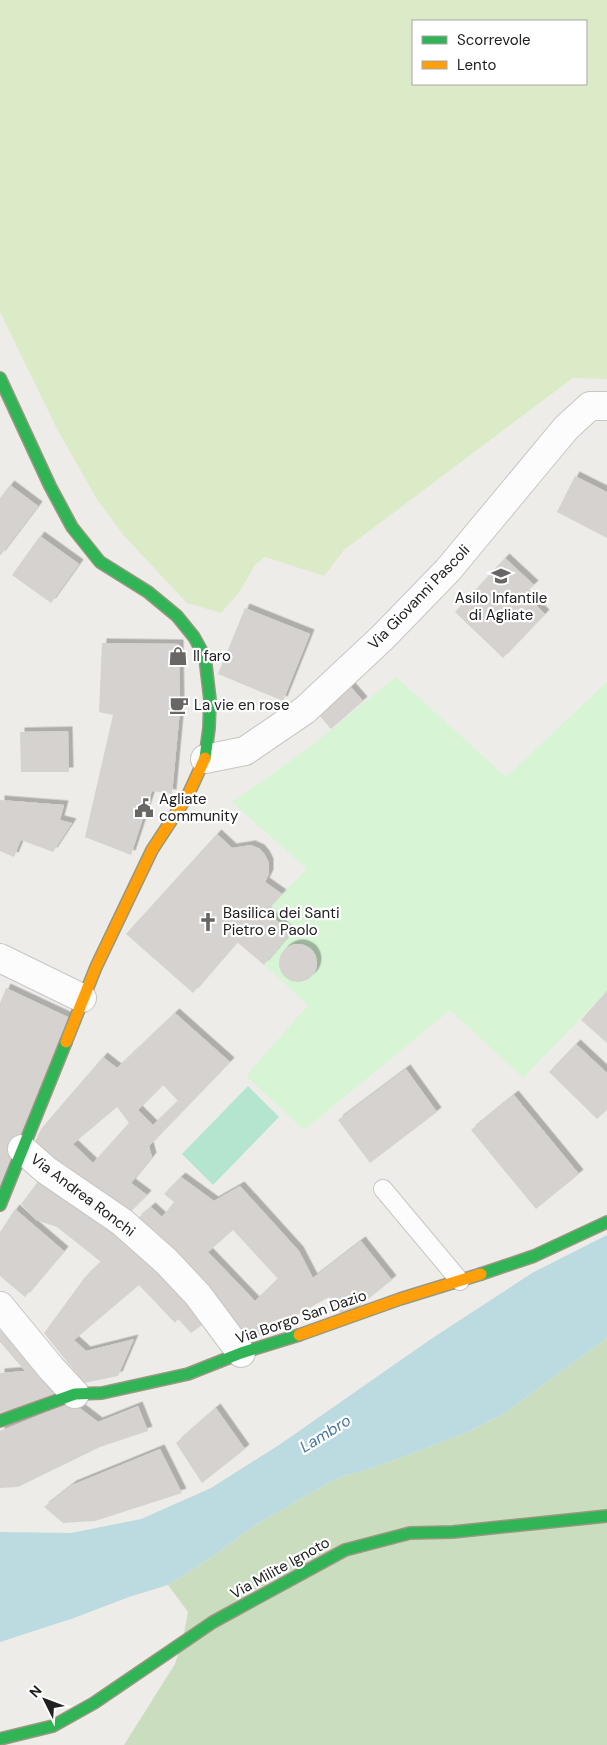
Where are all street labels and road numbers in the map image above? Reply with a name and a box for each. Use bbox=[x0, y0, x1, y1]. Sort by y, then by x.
street label: Via Giovanni Pascoli bbox=[364, 540, 474, 654]
street label: Via Andrea Ronchi bbox=[26, 1149, 140, 1241]
street label: Via Borgo San Dazio bbox=[233, 1285, 369, 1349]
street label: Via Milite Ignoto bbox=[227, 1532, 333, 1604]

